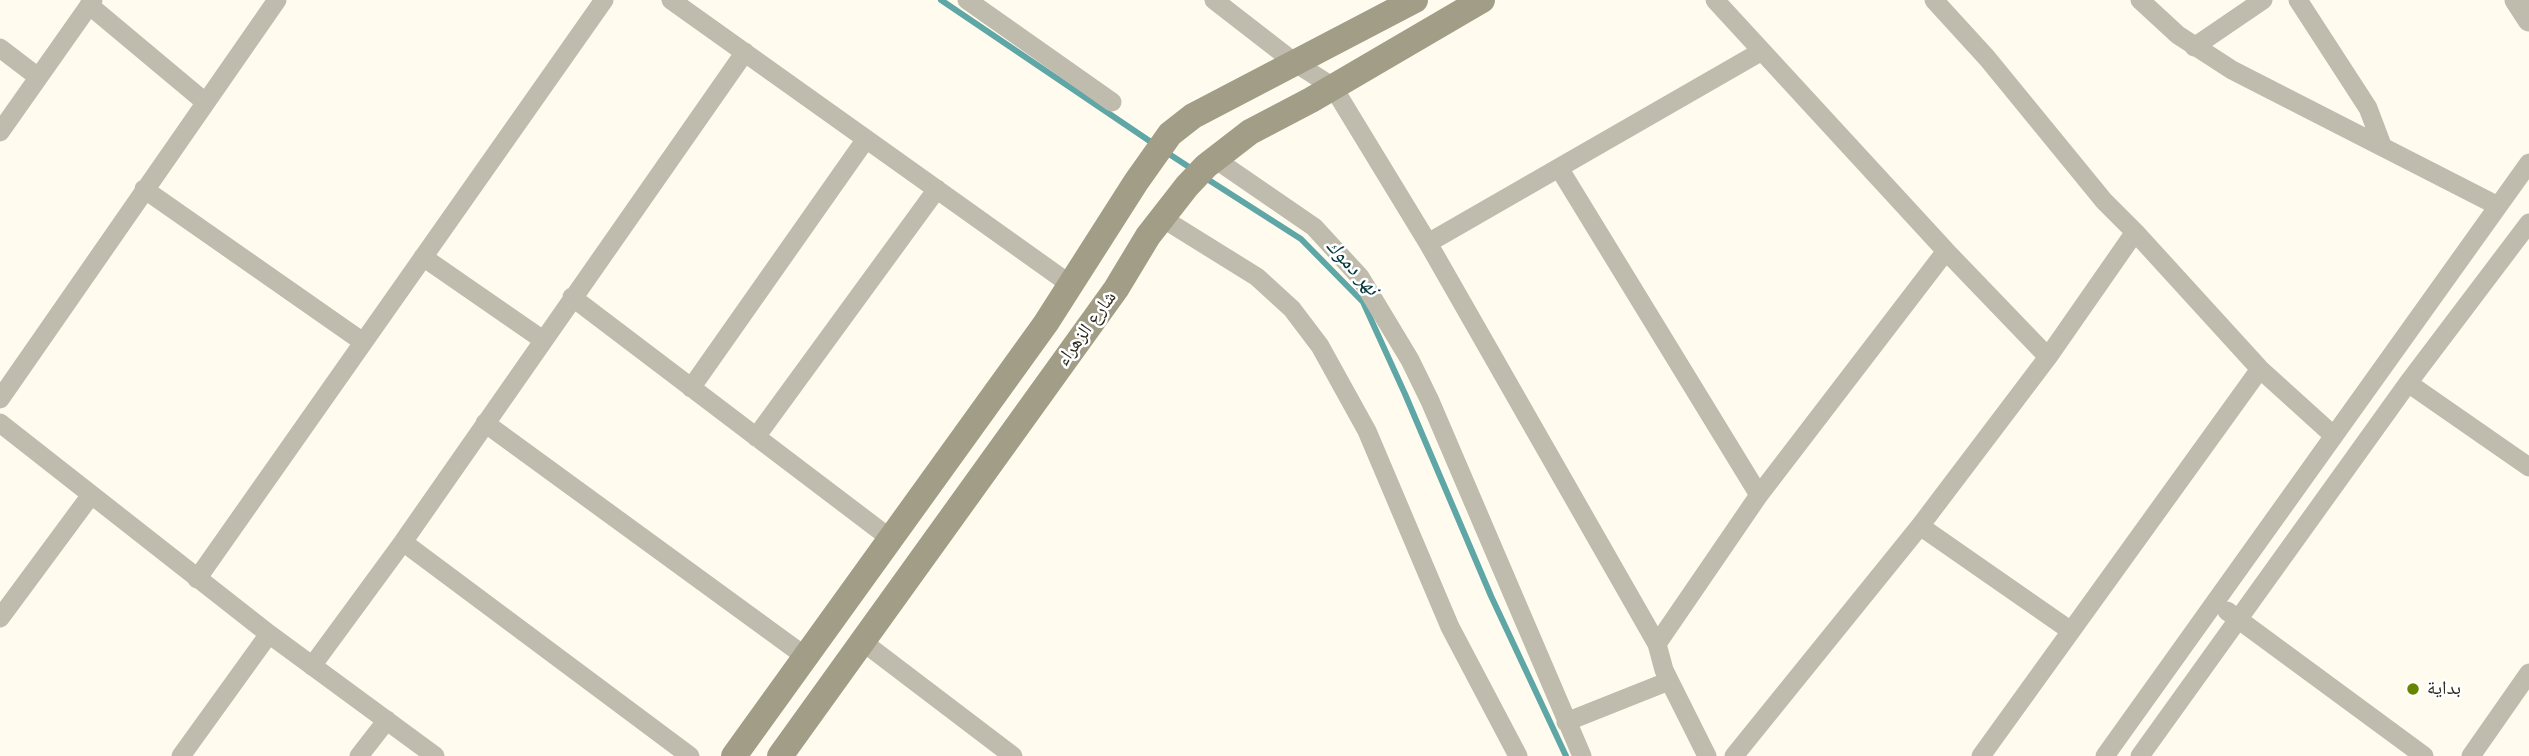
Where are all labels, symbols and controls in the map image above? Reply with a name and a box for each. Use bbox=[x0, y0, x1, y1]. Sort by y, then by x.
water label: نهر دموك bbox=[1320, 235, 1384, 301]
street label: شارع الزهراء bbox=[1052, 287, 1122, 371]
place label: بداية bbox=[2427, 678, 2461, 700]
marker: بداية bbox=[2405, 681, 2421, 697]

